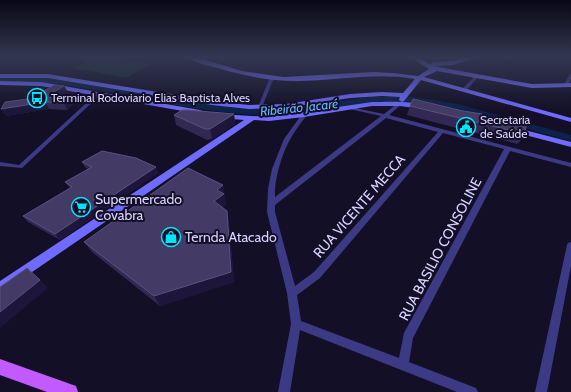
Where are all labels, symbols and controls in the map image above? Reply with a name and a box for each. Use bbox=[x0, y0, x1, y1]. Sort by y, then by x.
bus stop icon: Terminal Rodoviario Elias Baptista Alves bbox=[26, 87, 48, 109]
place label: Terminal Rodoviario Elias Baptista Alves bbox=[51, 90, 250, 105]
water label: Ribeirão Jacaré bbox=[259, 95, 339, 119]
place label: Secretaria de Saúde bbox=[480, 112, 531, 141]
public building icon: Secretaria de Saúde bbox=[455, 116, 477, 138]
street label: RUA VICENTE MECCA bbox=[309, 150, 409, 261]
street label: RUA BASILIO CONSOLINE bbox=[395, 174, 486, 324]
place label: Supermercado Covabra bbox=[95, 190, 182, 224]
supermarket icon: Supermercado Covabra bbox=[70, 196, 92, 218]
shop icon: Ternda Atacado bbox=[160, 226, 182, 248]
place label: Ternda Atacado bbox=[185, 228, 277, 246]

